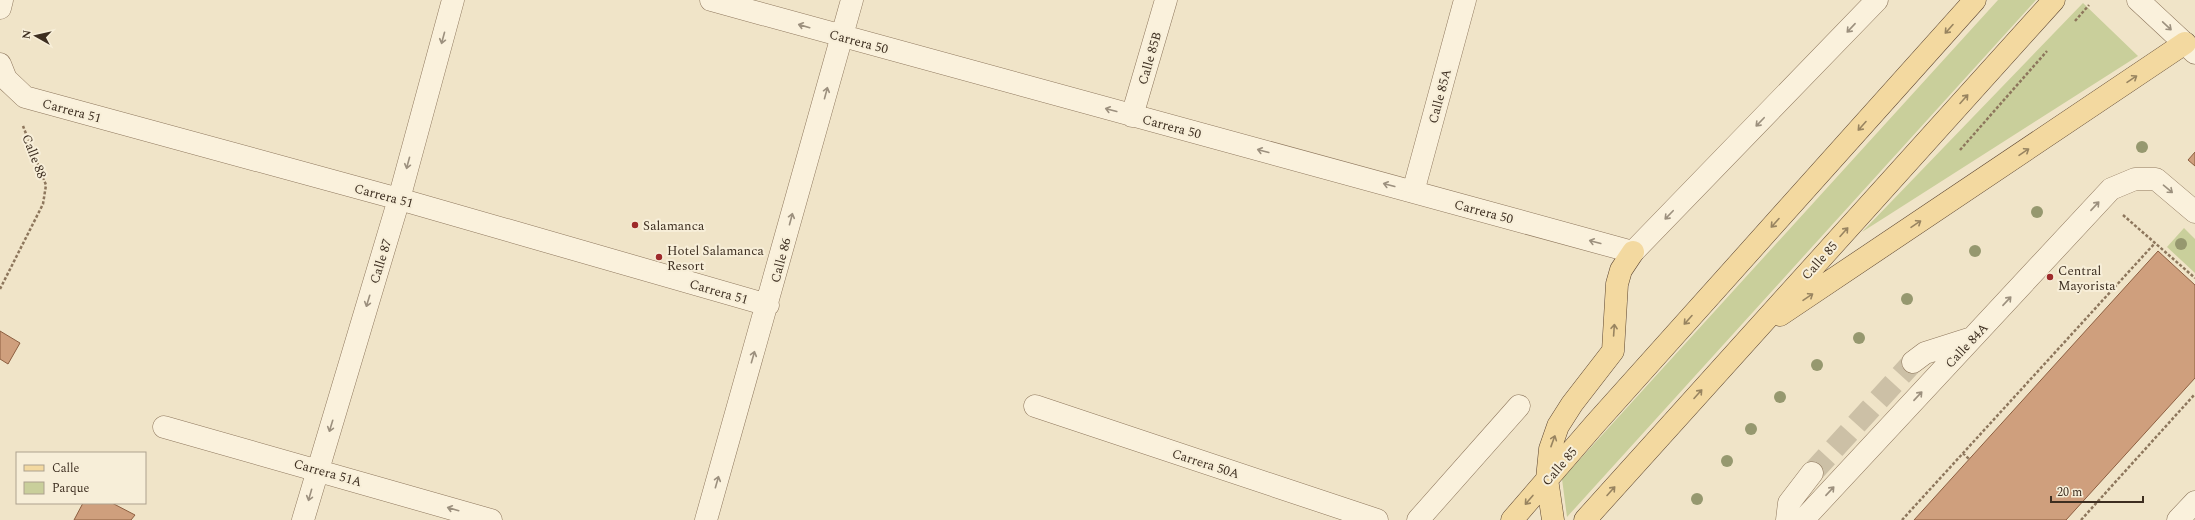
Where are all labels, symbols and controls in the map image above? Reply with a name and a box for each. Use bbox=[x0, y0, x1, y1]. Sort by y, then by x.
north arrow bbox=[16, 16, 56, 56]
one-way arrow bbox=[798, 22, 811, 29]
one-way arrow bbox=[2162, 22, 2172, 31]
one-way arrow bbox=[1846, 23, 1855, 33]
one-way arrow bbox=[1944, 24, 1953, 34]
street label: Carrera 50 bbox=[827, 25, 891, 60]
text: N bbox=[18, 29, 36, 40]
street label: Calle 85B bbox=[1133, 29, 1167, 87]
one-way arrow bbox=[439, 31, 446, 44]
street label: Calle 85A bbox=[1423, 67, 1457, 126]
one-way arrow bbox=[2126, 75, 2137, 83]
one-way arrow bbox=[823, 87, 830, 100]
street label: Carrera 51 bbox=[40, 94, 103, 128]
one-way arrow bbox=[1959, 94, 1968, 105]
one-way arrow bbox=[1104, 106, 1117, 113]
street label: Carrera 50 bbox=[1140, 110, 1204, 145]
one-way arrow bbox=[1755, 117, 1765, 127]
one-way arrow bbox=[1857, 121, 1866, 131]
street label: Calle 88 bbox=[17, 131, 52, 181]
one-way arrow bbox=[1257, 147, 1270, 154]
one-way arrow bbox=[2018, 148, 2029, 156]
one-way arrow bbox=[404, 156, 412, 169]
street label: Carrera 51 bbox=[352, 179, 415, 213]
one-way arrow bbox=[1382, 181, 1395, 189]
one-way arrow bbox=[2162, 184, 2173, 193]
street label: Carrera 50 bbox=[1452, 195, 1516, 230]
one-way arrow bbox=[2091, 201, 2100, 211]
one-way arrow bbox=[1664, 210, 1674, 220]
one-way arrow bbox=[788, 213, 795, 226]
place label: Salamanca bbox=[643, 216, 705, 236]
one-way arrow bbox=[1770, 218, 1780, 228]
marker: Salamanca bbox=[630, 220, 640, 230]
one-way arrow bbox=[1910, 220, 1921, 228]
one-way arrow bbox=[1839, 227, 1849, 237]
street label: Calle 86 bbox=[765, 235, 797, 285]
street label: Calle 87 bbox=[365, 236, 397, 286]
one-way arrow bbox=[1589, 237, 1602, 245]
street label: Calle 85 bbox=[1797, 237, 1843, 284]
place label: Hotel Salamanca Resort bbox=[667, 241, 764, 276]
marker: Hotel Salamanca Resort bbox=[654, 252, 664, 262]
place label: Central Mayorista bbox=[2058, 261, 2116, 296]
marker: Central Mayorista bbox=[2045, 272, 2055, 282]
street label: Carrera 51 bbox=[687, 274, 750, 310]
one-way arrow bbox=[1802, 293, 1813, 301]
one-way arrow bbox=[364, 294, 371, 307]
one-way arrow bbox=[2002, 296, 2012, 306]
one-way arrow bbox=[1684, 314, 1693, 325]
street label: Calle 84A bbox=[1940, 318, 1993, 373]
one-way arrow bbox=[1611, 324, 1618, 337]
one-way arrow bbox=[750, 351, 757, 364]
one-way arrow bbox=[1693, 389, 1702, 400]
one-way arrow bbox=[1913, 391, 1923, 401]
one-way arrow bbox=[326, 419, 334, 431]
one-way arrow bbox=[1549, 436, 1557, 448]
street label: Calle 85 bbox=[1537, 443, 1582, 491]
street label: Carrera 50A bbox=[1169, 444, 1242, 484]
legend bbox=[16, 452, 146, 504]
street label: Carrera 51A bbox=[291, 454, 364, 492]
text: Calle bbox=[52, 459, 80, 478]
one-way arrow bbox=[714, 476, 721, 489]
scale bar bbox=[2051, 478, 2143, 504]
text: Parque bbox=[52, 479, 89, 498]
text: 20 m bbox=[2057, 483, 2082, 502]
one-way arrow bbox=[1606, 486, 1615, 496]
one-way arrow bbox=[1825, 486, 1834, 497]
one-way arrow bbox=[306, 488, 313, 501]
one-way arrow bbox=[1525, 494, 1534, 505]
one-way arrow bbox=[447, 505, 460, 512]

